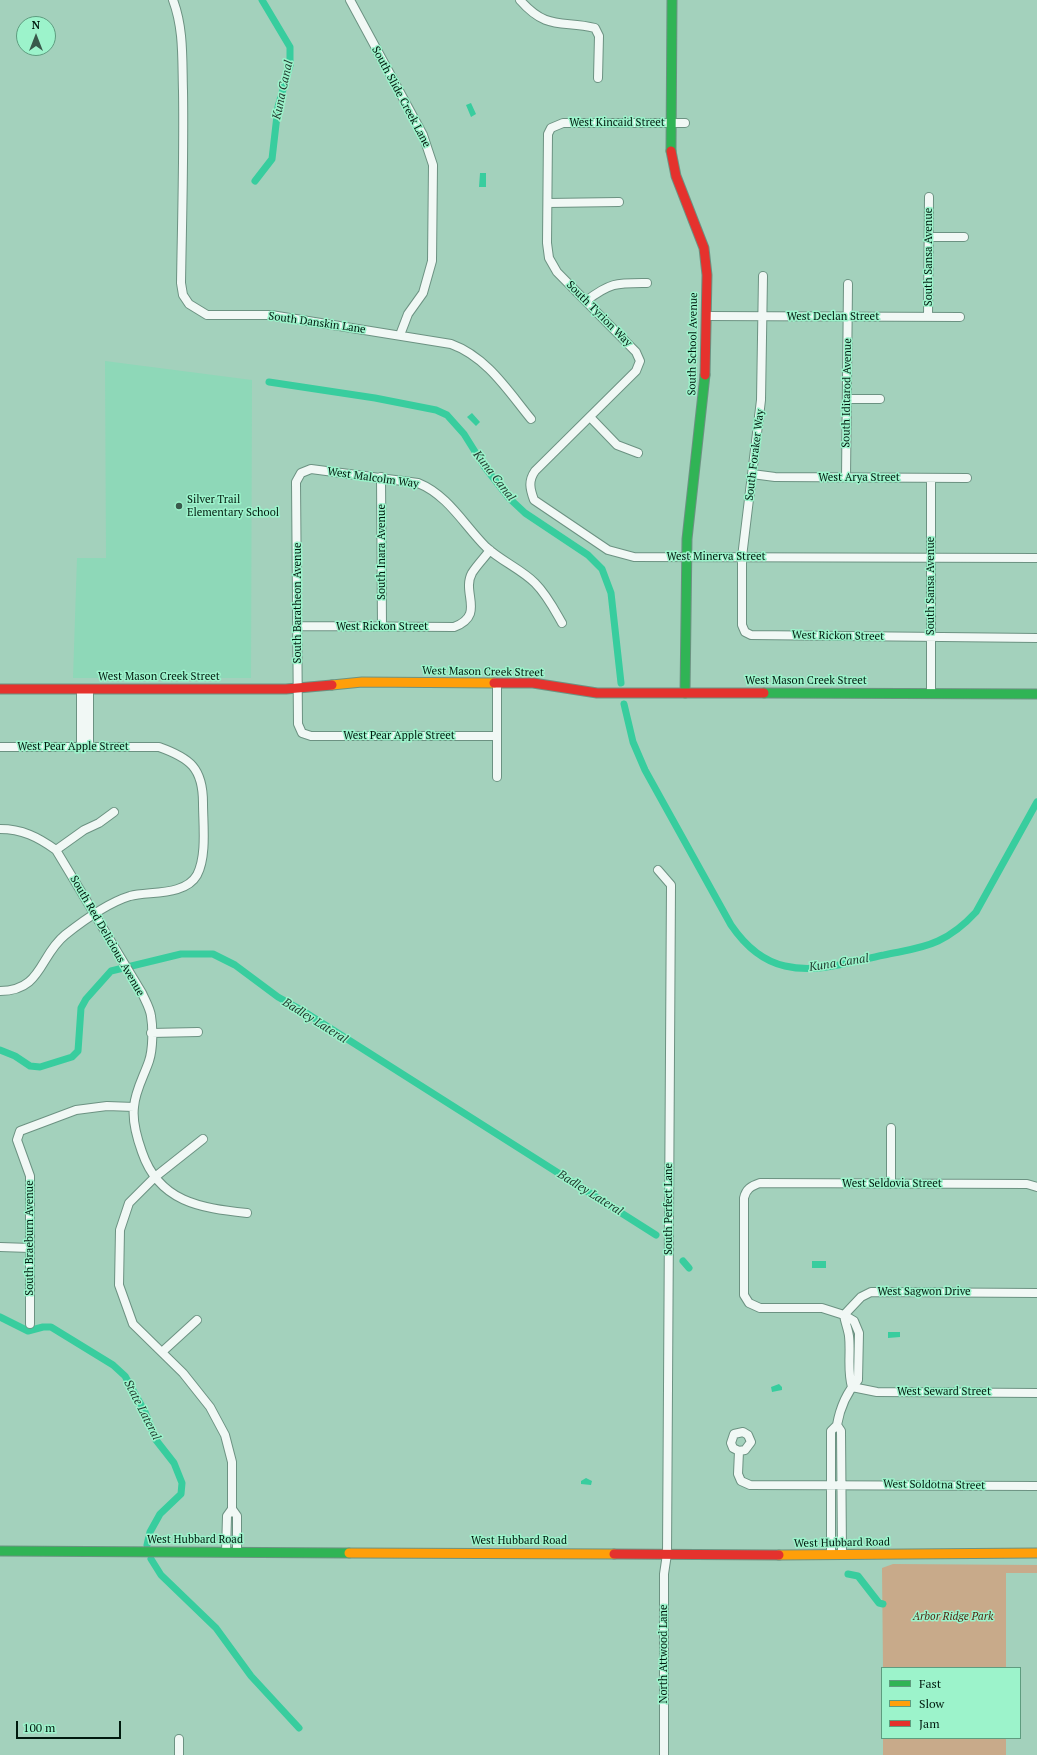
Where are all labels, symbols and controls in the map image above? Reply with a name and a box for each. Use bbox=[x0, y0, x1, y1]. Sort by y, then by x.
north arrow bbox=[16, 16, 56, 56]
text: N bbox=[32, 18, 40, 32]
street label: South Slide Creek Lane bbox=[369, 44, 433, 150]
water label: Kuna Canal bbox=[270, 59, 296, 121]
street label: West Kincaid Street bbox=[569, 116, 665, 130]
street label: South Sansa Avenue bbox=[922, 208, 936, 306]
street label: South Tyrion Way bbox=[563, 278, 635, 350]
street label: South School Avenue bbox=[686, 292, 700, 396]
street label: South Danskin Lane bbox=[268, 310, 366, 336]
street label: West Declan Street bbox=[787, 310, 879, 324]
street label: South Iditarod Avenue bbox=[839, 338, 855, 448]
street label: South Foraker Way bbox=[743, 409, 767, 501]
water label: Kuna Canal bbox=[470, 448, 518, 504]
street label: West Malcolm Way bbox=[326, 465, 420, 491]
street label: West Arya Street bbox=[818, 471, 900, 485]
place label: Silver Trail Elementary School bbox=[187, 493, 279, 519]
marker: Silver Trail Elementary School bbox=[174, 501, 184, 511]
street label: South Inara Avenue bbox=[375, 504, 389, 600]
street label: South Sansa Avenue bbox=[924, 537, 938, 635]
street label: South Baratheon Avenue bbox=[291, 543, 305, 663]
street label: West Minerva Street bbox=[666, 550, 766, 564]
street label: West Rickon Street bbox=[336, 620, 428, 634]
street label: West Rickon Street bbox=[792, 629, 884, 643]
street label: West Mason Creek Street bbox=[422, 664, 544, 680]
street label: West Mason Creek Street bbox=[98, 670, 220, 684]
street label: West Mason Creek Street bbox=[745, 674, 867, 688]
street label: West Pear Apple Street bbox=[343, 729, 455, 743]
street label: West Pear Apple Street bbox=[17, 740, 129, 754]
street label: South Red Delicious Avenue bbox=[67, 873, 147, 999]
water label: Kuna Canal bbox=[808, 951, 870, 975]
water label: Badley Lateral bbox=[280, 995, 350, 1047]
street label: South Perfect Lane bbox=[662, 1163, 676, 1255]
water label: Badley Lateral bbox=[555, 1167, 625, 1219]
street label: West Seldovia Street bbox=[842, 1177, 942, 1191]
street label: South Braeburn Avenue bbox=[23, 1180, 37, 1296]
street label: West Sagwon Drive bbox=[877, 1285, 971, 1299]
water label: State Lateral bbox=[121, 1377, 163, 1443]
street label: West Seward Street bbox=[897, 1385, 991, 1399]
street label: West Soldotna Street bbox=[883, 1478, 985, 1492]
street label: West Hubbard Road bbox=[147, 1533, 243, 1547]
street label: West Hubbard Road bbox=[471, 1534, 567, 1548]
street label: West Hubbard Road bbox=[794, 1536, 890, 1550]
street label: North Attwood Lane bbox=[657, 1604, 671, 1704]
park label: Arbor Ridge Park bbox=[913, 1610, 993, 1624]
legend bbox=[881, 1667, 1021, 1739]
text: Fast bbox=[919, 1676, 941, 1691]
text: Slow bbox=[919, 1696, 944, 1711]
scale bar bbox=[18, 1713, 123, 1739]
text: Jam bbox=[919, 1716, 940, 1731]
text: 100 m bbox=[23, 1720, 55, 1735]

